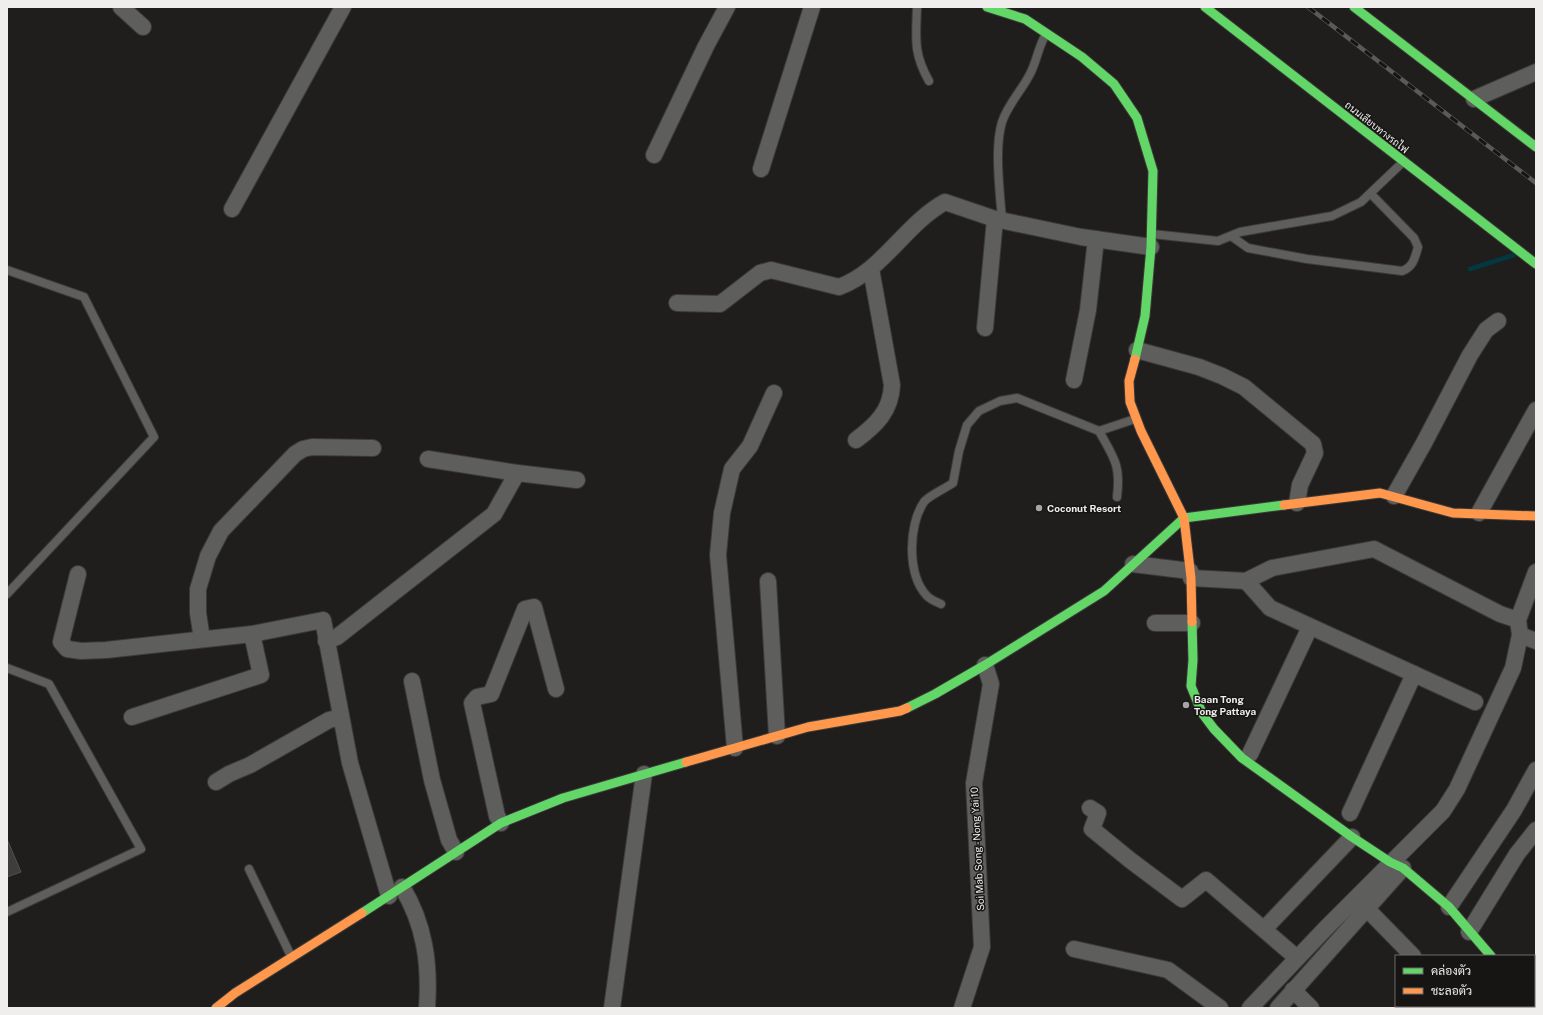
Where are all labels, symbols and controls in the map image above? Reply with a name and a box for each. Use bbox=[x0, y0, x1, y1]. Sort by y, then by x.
street label: ถนนเลียบทางรถไฟ bbox=[1343, 98, 1411, 156]
place label: Coconut Resort bbox=[1047, 502, 1121, 514]
marker: Coconut Resort bbox=[1034, 503, 1044, 513]
place label: Baan Tong Tong Pattaya bbox=[1194, 693, 1256, 717]
marker: Baan Tong Tong Pattaya bbox=[1181, 700, 1191, 710]
street label: Soi Mab Song - Nong Yai 10 bbox=[968, 787, 986, 911]
legend bbox=[1395, 955, 1535, 1007]
text: คล่องตัว bbox=[1431, 964, 1471, 978]
text: ชะลอตัว bbox=[1431, 984, 1472, 998]

